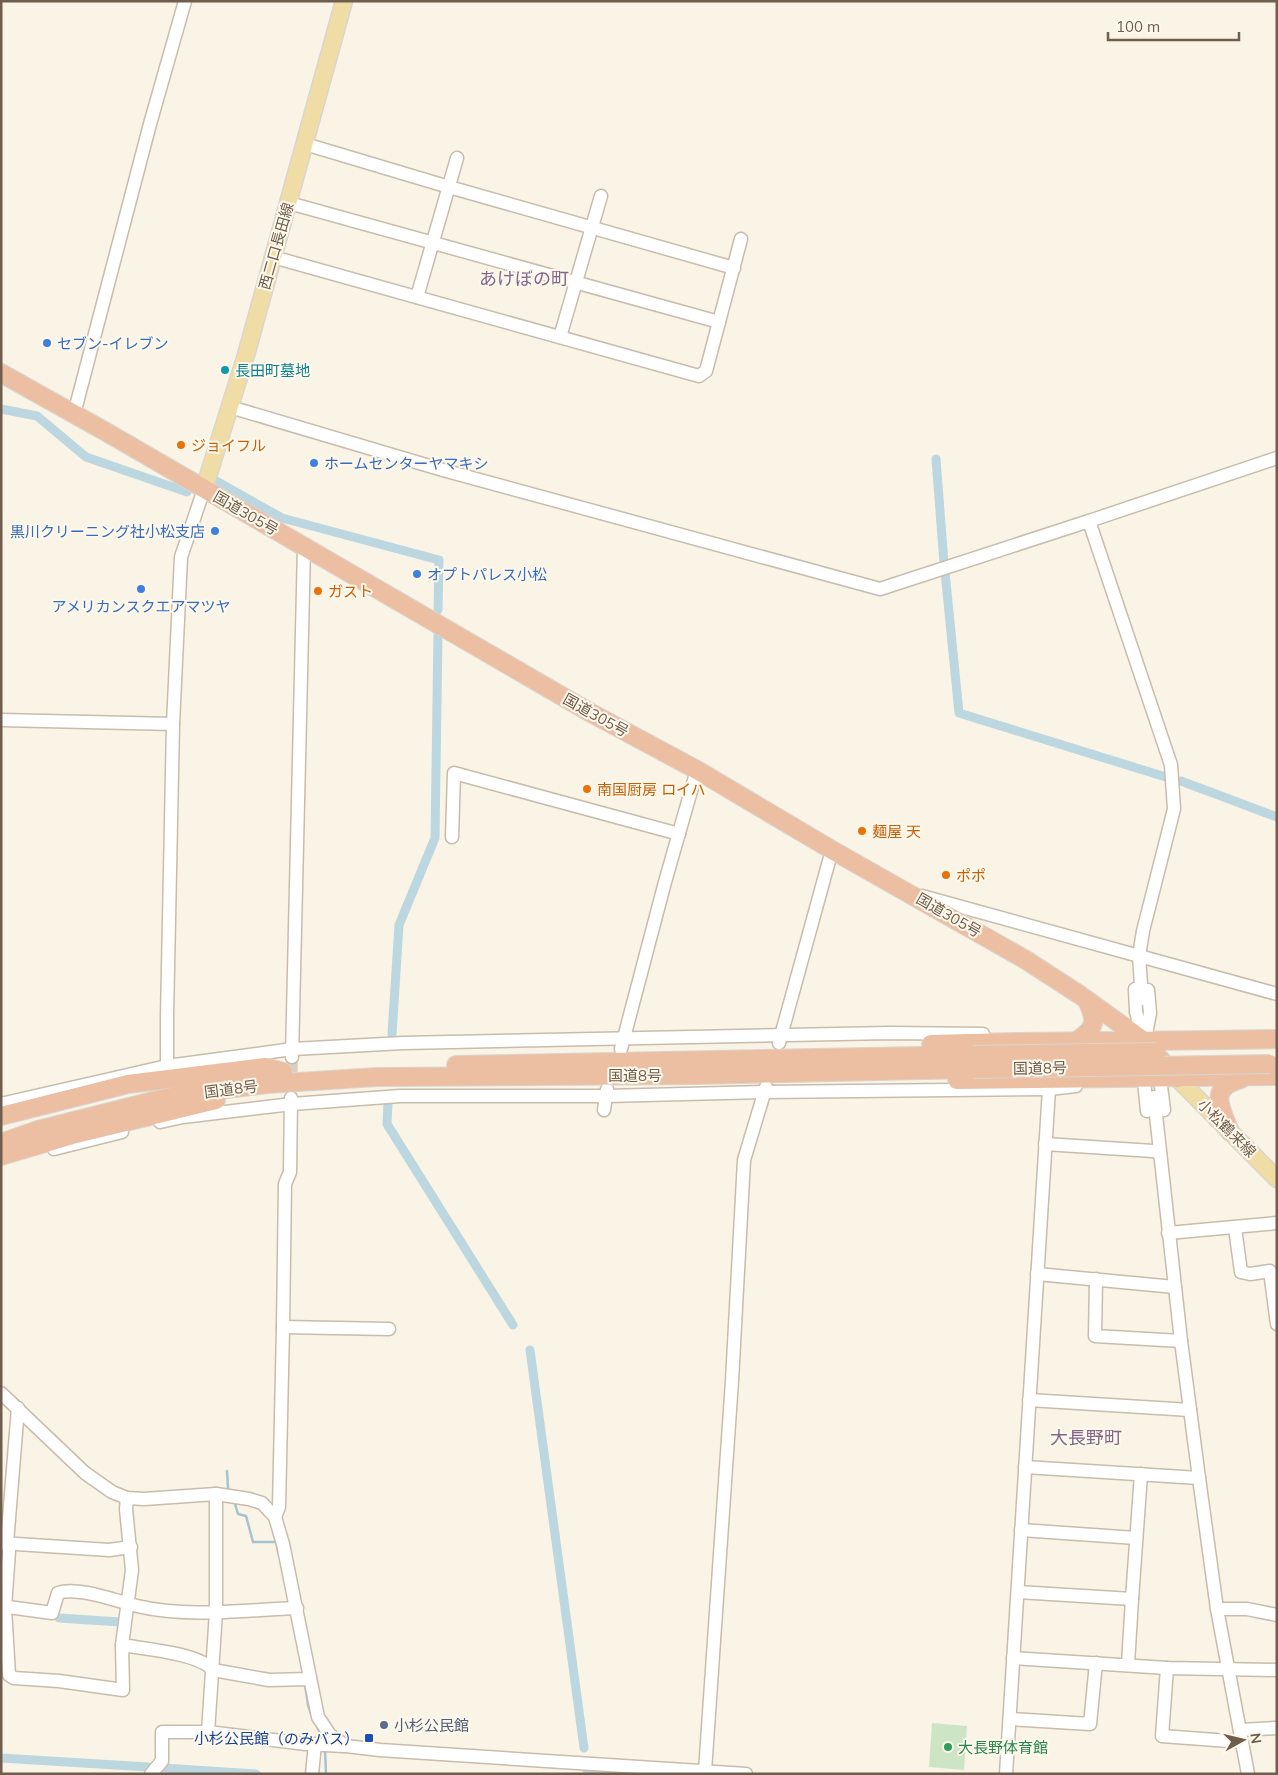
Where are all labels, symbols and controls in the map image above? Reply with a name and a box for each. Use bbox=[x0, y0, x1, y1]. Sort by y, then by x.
scale bar bbox=[1108, 10, 1239, 42]
text: 100 m bbox=[1116, 17, 1160, 36]
street label: 西二口長田線 bbox=[254, 200, 298, 292]
district label: あけぼの町 bbox=[479, 267, 569, 290]
place label: セブン-イレブン bbox=[57, 334, 168, 353]
marker: セブン-イレブン bbox=[41, 337, 53, 349]
place label: 長田町墓地 bbox=[235, 361, 310, 380]
marker: 長田町墓地 bbox=[219, 364, 231, 376]
place label: ジョイフル bbox=[191, 436, 266, 455]
marker: ジョイフル bbox=[175, 439, 187, 451]
place label: ホームセンターヤマキシ bbox=[324, 454, 489, 473]
marker: ホームセンターヤマキシ bbox=[308, 457, 320, 469]
street label: 国道305号 bbox=[210, 487, 282, 539]
place label: 黒川クリーニング社小松支店 bbox=[10, 522, 205, 541]
marker: 黒川クリーニング社小松支店 bbox=[209, 525, 221, 537]
place label: オプトパレス小松 bbox=[427, 565, 547, 584]
marker: オプトパレス小松 bbox=[411, 568, 423, 580]
place label: ガスト bbox=[328, 582, 373, 601]
marker: アメリカンスクエアマツヤ bbox=[135, 583, 147, 595]
marker: ガスト bbox=[312, 585, 324, 597]
place label: アメリカンスクエアマツヤ bbox=[52, 597, 230, 616]
street label: 国道305号 bbox=[560, 689, 632, 741]
place label: 南国厨房 ロイハ bbox=[597, 780, 706, 799]
marker: 南国厨房 ロイハ bbox=[581, 783, 593, 795]
place label: 麺屋 天 bbox=[872, 822, 921, 841]
marker: 麺屋 天 bbox=[856, 825, 868, 837]
place label: ポポ bbox=[956, 866, 986, 885]
marker: ポポ bbox=[940, 869, 952, 881]
street label: 国道305号 bbox=[913, 889, 985, 941]
street label: 国道8号 bbox=[1013, 1058, 1067, 1078]
street label: 国道8号 bbox=[608, 1066, 662, 1085]
street label: 国道8号 bbox=[203, 1076, 259, 1102]
street label: 小松鶴来線 bbox=[1194, 1095, 1260, 1161]
district label: 大長野町 bbox=[1050, 1426, 1122, 1449]
north arrow bbox=[1218, 1715, 1268, 1765]
place label: 小杉公民館 bbox=[394, 1716, 469, 1735]
marker: 小杉公民館 bbox=[378, 1719, 390, 1731]
place label: 小杉公民館（のみバス） bbox=[194, 1729, 359, 1748]
marker: 小杉公民館（のみバス） bbox=[363, 1732, 375, 1744]
text: N bbox=[1246, 1732, 1266, 1745]
place label: 大長野体育館 bbox=[958, 1738, 1048, 1757]
marker: 大長野体育館 bbox=[942, 1741, 954, 1753]

